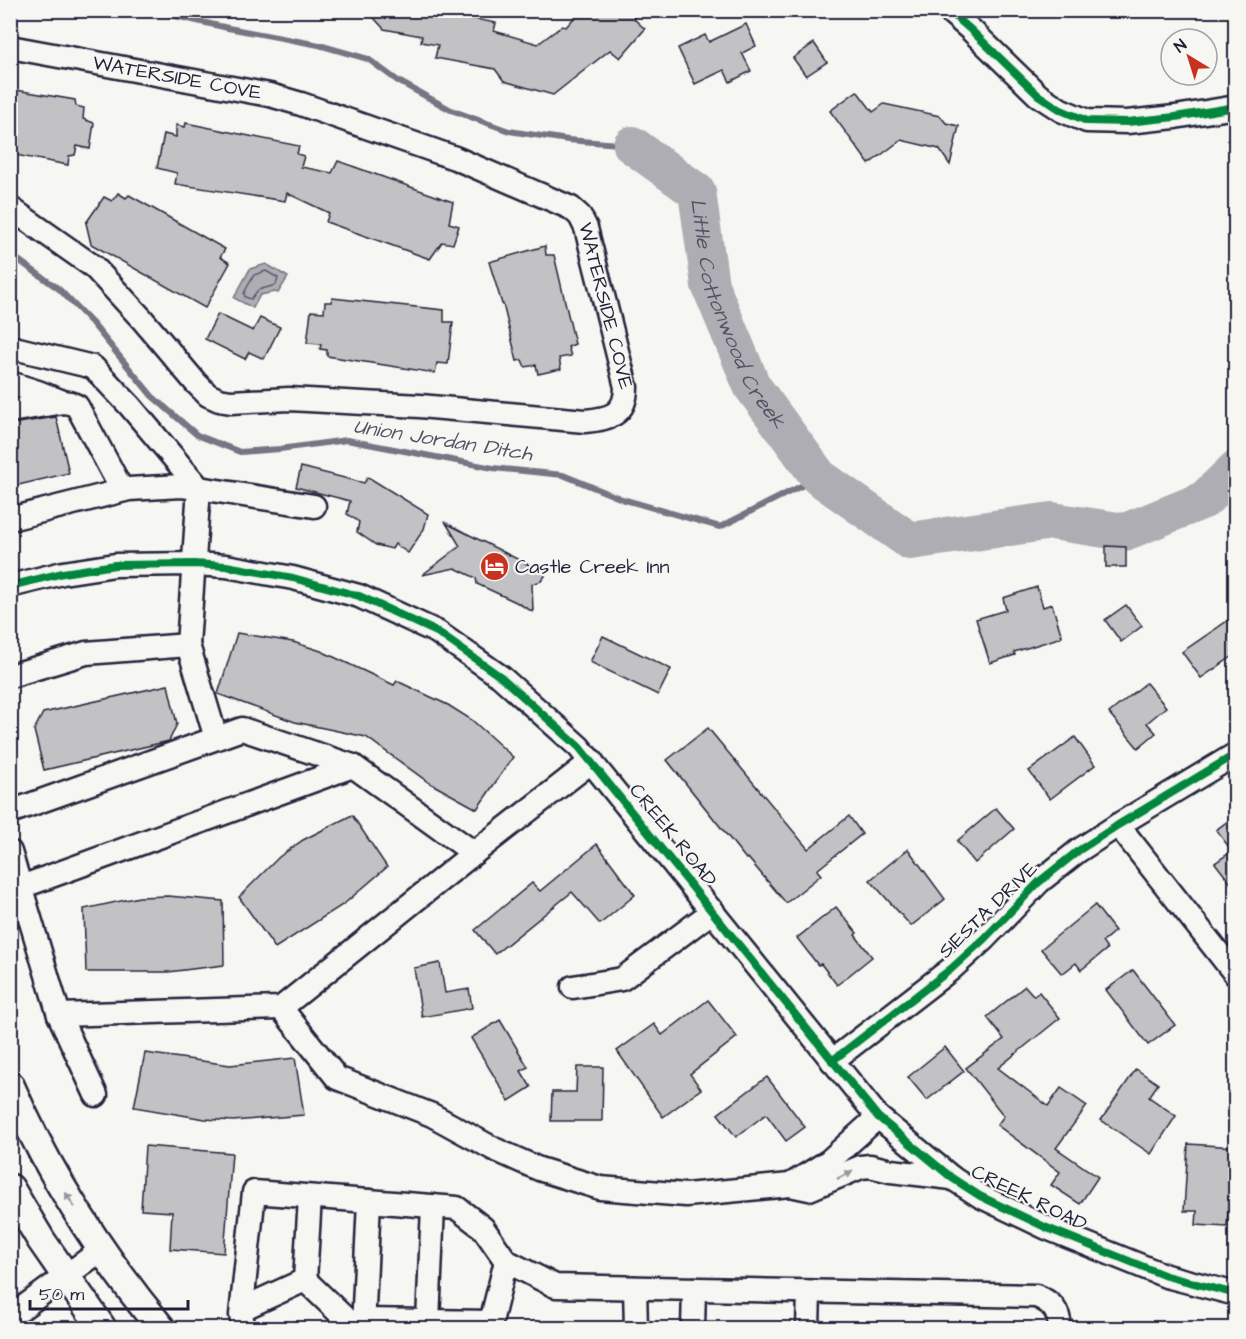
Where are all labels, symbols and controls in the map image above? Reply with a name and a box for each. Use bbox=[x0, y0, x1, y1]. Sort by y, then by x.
north arrow bbox=[1159, 27, 1219, 87]
text: N bbox=[1170, 34, 1191, 58]
street label: WATERSIDE COVE bbox=[91, 49, 264, 107]
water label: Little Cottonwood Creek bbox=[684, 197, 794, 435]
street label: WATERSIDE COVE bbox=[571, 220, 640, 392]
water label: Union Jordan Ditch bbox=[352, 412, 536, 469]
hotel icon: Castle Creek Inn bbox=[478, 551, 510, 583]
place label: Castle Creek Inn bbox=[515, 553, 670, 581]
street label: CREEK ROAD bbox=[623, 777, 723, 893]
street label: SIESTA DRIVE bbox=[932, 855, 1044, 965]
street label: CREEK ROAD bbox=[966, 1158, 1092, 1238]
one-way arrow bbox=[836, 1170, 854, 1180]
one-way arrow bbox=[65, 1192, 75, 1209]
scale bar bbox=[30, 1273, 188, 1311]
text: 50 m bbox=[39, 1282, 84, 1307]

